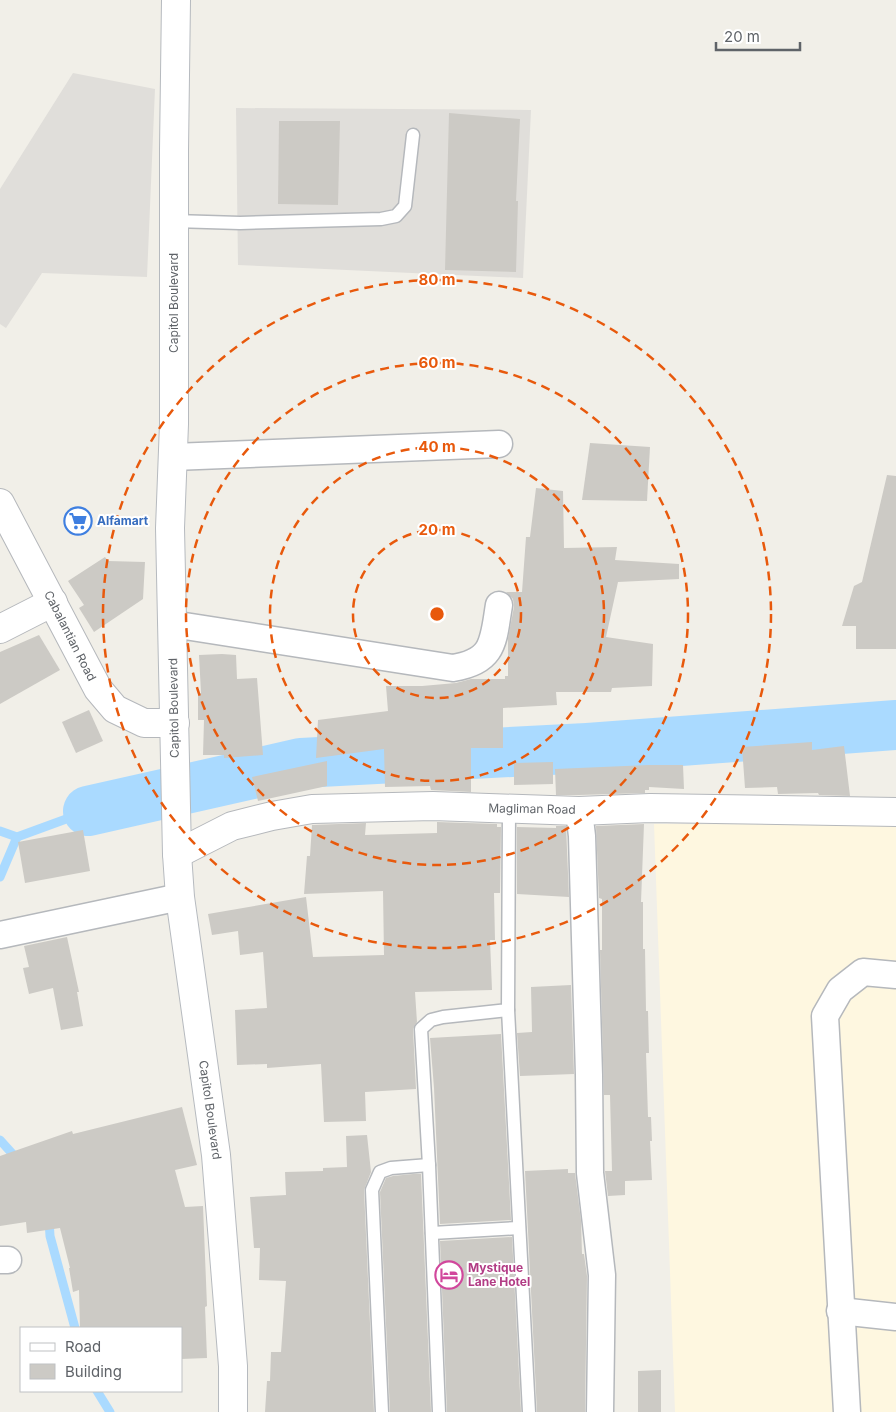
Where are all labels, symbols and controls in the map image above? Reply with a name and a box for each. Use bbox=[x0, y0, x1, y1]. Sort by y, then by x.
scale bar bbox=[716, 20, 800, 52]
text: 20 m bbox=[724, 27, 760, 46]
street label: Capitol Boulevard bbox=[166, 253, 181, 353]
text: 80 m bbox=[418, 270, 456, 289]
text: 60 m bbox=[418, 353, 456, 372]
text: 40 m bbox=[418, 437, 456, 456]
supermarket icon: Alfamart bbox=[63, 506, 93, 536]
place label: Alfamart bbox=[97, 513, 149, 528]
text: 20 m bbox=[419, 520, 455, 539]
street label: Cabalantian Road bbox=[41, 588, 100, 683]
centre of rings bbox=[428, 605, 446, 623]
street label: Capitol Boulevard bbox=[165, 658, 182, 758]
street label: Magliman Road bbox=[488, 800, 576, 817]
street label: Capitol Boulevard bbox=[196, 1059, 225, 1160]
hotel icon: Mystique Lane Hotel bbox=[434, 1260, 464, 1290]
place label: Mystique Lane Hotel bbox=[468, 1260, 530, 1289]
legend bbox=[20, 1327, 182, 1392]
text: Road bbox=[65, 1337, 101, 1356]
text: Building bbox=[65, 1362, 122, 1381]

